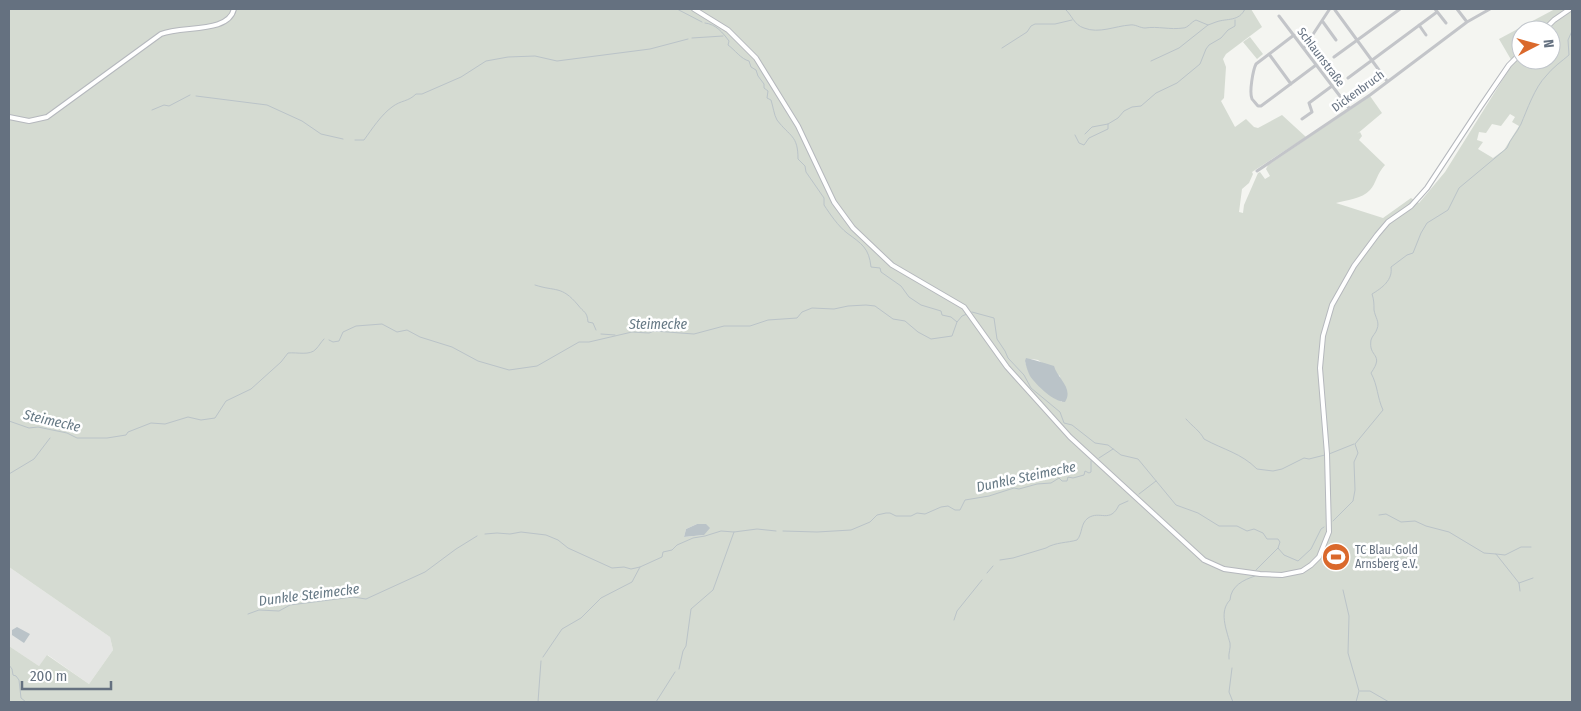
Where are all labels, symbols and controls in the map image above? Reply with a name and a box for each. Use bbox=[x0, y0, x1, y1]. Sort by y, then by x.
north arrow bbox=[1511, 20, 1561, 70]
street label: Schlaunstraße bbox=[1294, 25, 1348, 89]
text: N bbox=[1540, 39, 1557, 49]
street label: Dickenbruch bbox=[1329, 67, 1387, 115]
water label: Steimecke bbox=[628, 316, 687, 333]
water label: Steimecke bbox=[21, 406, 83, 436]
water label: Dunkle Steimecke bbox=[975, 458, 1078, 496]
sports icon: TC Blau-Gold Arnsberg e.V. bbox=[1321, 542, 1351, 572]
place label: TC Blau-Gold Arnsberg e.V. bbox=[1355, 543, 1418, 571]
water label: Dunkle Steimecke bbox=[258, 580, 361, 610]
scale bar bbox=[22, 658, 111, 690]
text: 200 m bbox=[30, 667, 67, 685]

